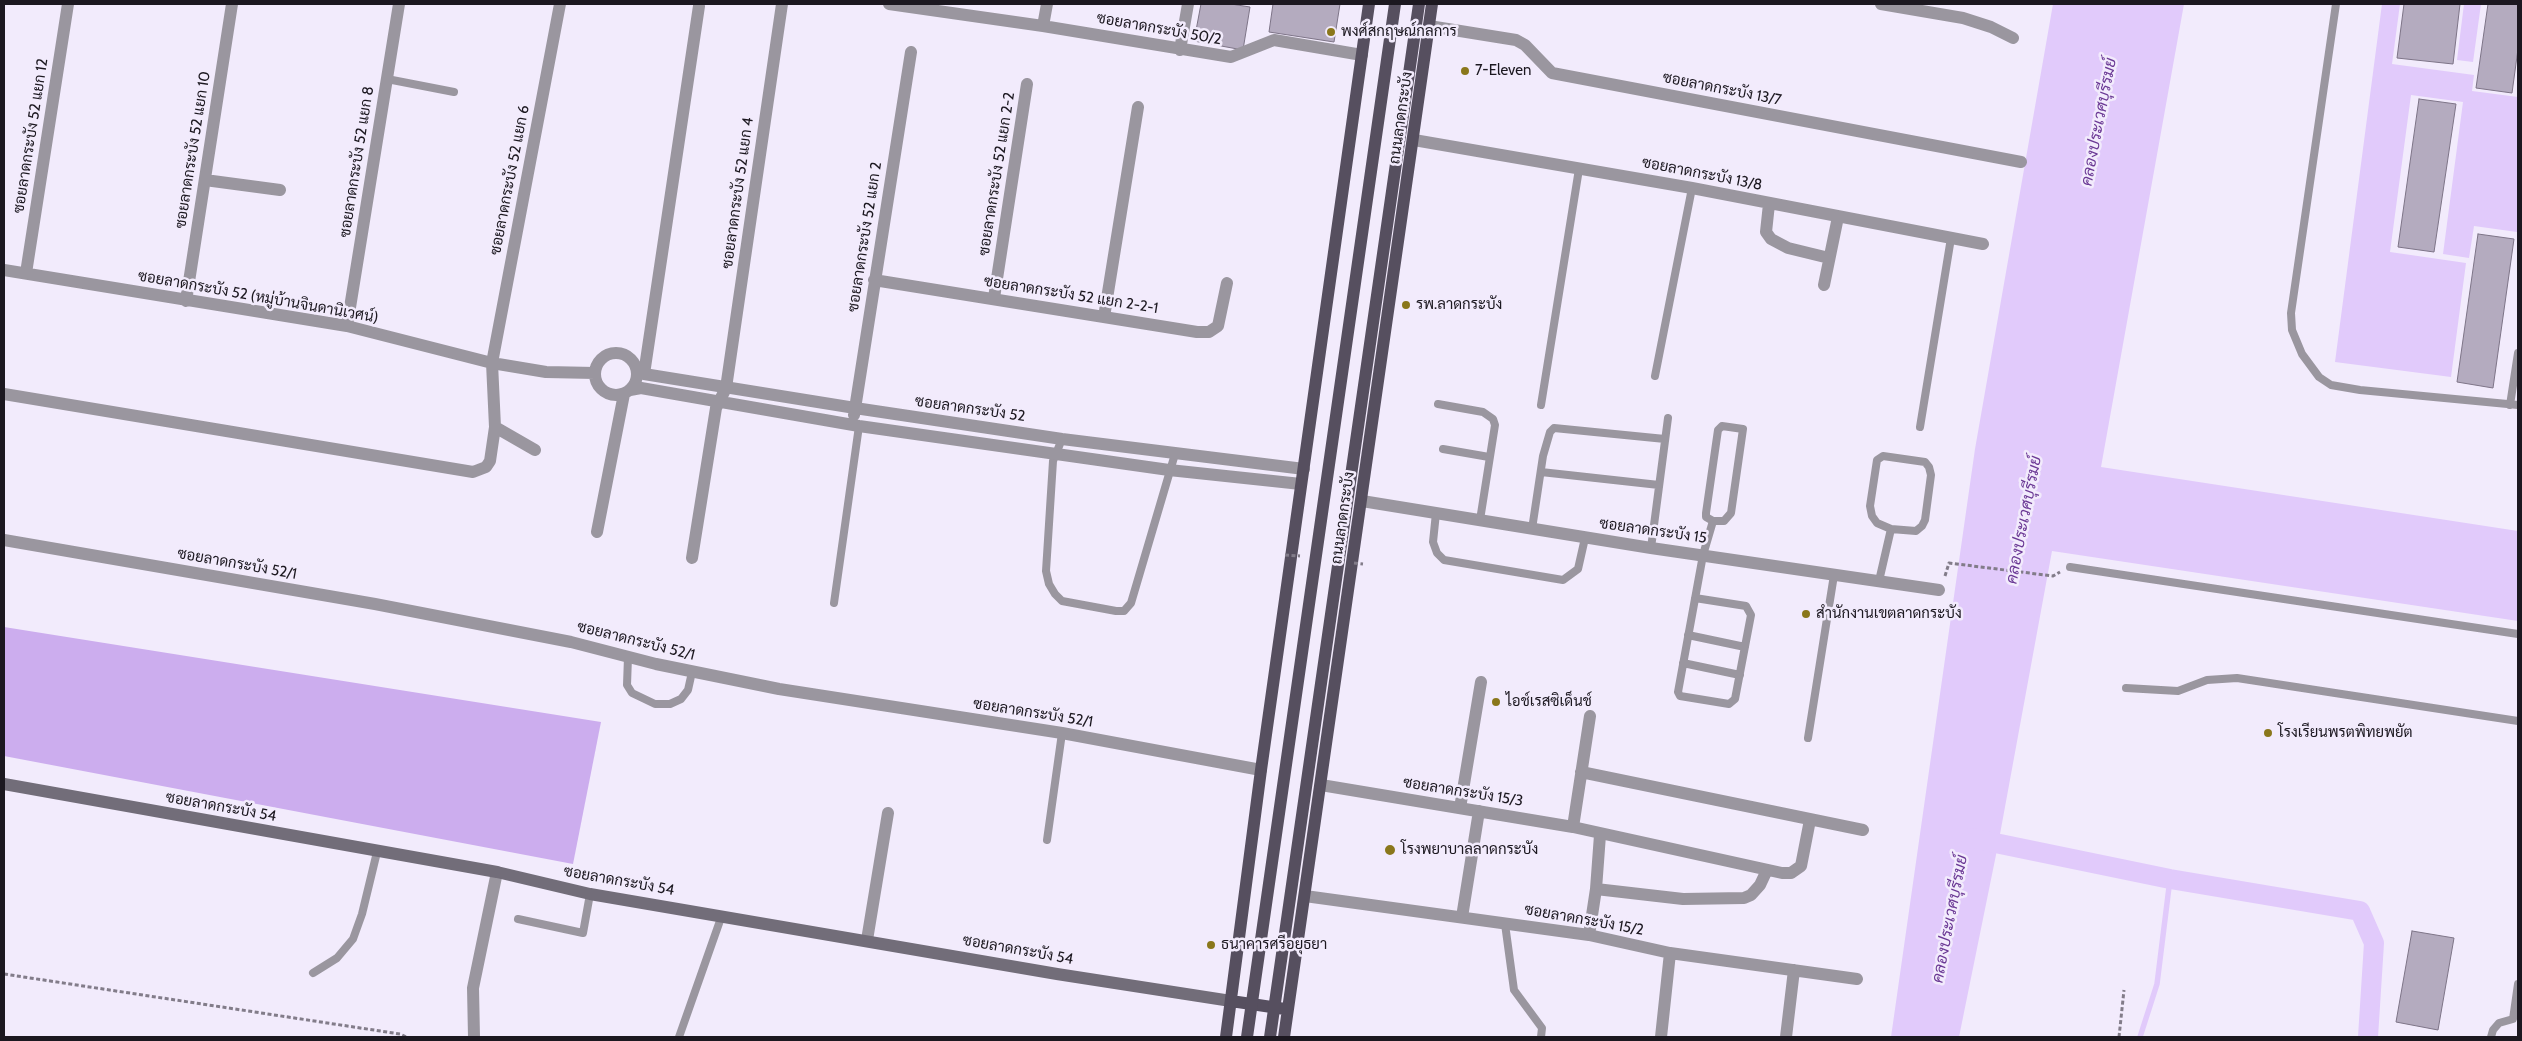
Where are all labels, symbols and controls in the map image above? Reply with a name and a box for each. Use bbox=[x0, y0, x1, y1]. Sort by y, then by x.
street label: ซอยลาดกระบัง 50/2 bbox=[1095, 9, 1223, 49]
place label: พงศ์สกฤษณ์กลการ bbox=[1341, 23, 1457, 41]
marker: พงศ์สกฤษณ์กลการ bbox=[1325, 26, 1337, 38]
water label: คลองประเวศบุรีรมย์ bbox=[2077, 56, 2121, 188]
street label: ซอยลาดกระบัง 52 แยก 12 bbox=[10, 57, 52, 215]
place label: 7-Eleven bbox=[1475, 62, 1531, 80]
marker: 7-Eleven bbox=[1459, 65, 1471, 77]
street label: ซอยลาดกระบัง 13/7 bbox=[1661, 69, 1783, 109]
street label: ซอยลาดกระบัง 52 แยก 10 bbox=[172, 70, 214, 230]
street label: ถนนลาดกระบัง bbox=[1386, 71, 1416, 165]
street label: ซอยลาดกระบัง 52 แยก 8 bbox=[336, 85, 378, 239]
street label: ซอยลาดกระบัง 52 แยก 2-2 bbox=[975, 91, 1019, 257]
street label: ซอยลาดกระบัง 52 แยก 6 bbox=[487, 103, 533, 257]
street label: ซอยลาดกระบัง 52 แยก 4 bbox=[718, 116, 758, 270]
street label: ซอยลาดกระบัง 13/8 bbox=[1640, 154, 1764, 194]
street label: ซอยลาดกระบัง 52 แยก 2 bbox=[844, 161, 886, 313]
street label: ซอยลาดกระบัง 52 (หมู่บ้านจินดานิเวศน์) bbox=[136, 267, 380, 327]
street label: ซอยลาดกระบัง 52 แยก 2-2-1 bbox=[983, 272, 1159, 318]
place label: รพ.ลาดกระบัง bbox=[1416, 296, 1502, 314]
marker: รพ.ลาดกระบัง bbox=[1400, 299, 1412, 311]
street label: ซอยลาดกระบัง 52 bbox=[914, 392, 1026, 426]
water label: คลองประเวศบุรีรมย์ bbox=[2002, 454, 2046, 586]
street label: ถนนลาดกระบัง bbox=[1328, 471, 1358, 565]
street label: ซอยลาดกระบัง 15 bbox=[1598, 515, 1708, 547]
street label: ซอยลาดกระบัง 52/1 bbox=[176, 545, 298, 583]
place label: สำนักงานเขตลาดกระบัง bbox=[1816, 605, 1962, 623]
marker: สำนักงานเขตลาดกระบัง bbox=[1800, 608, 1812, 620]
street label: ซอยลาดกระบัง 52/1 bbox=[575, 618, 697, 664]
place label: ไอช์เรสซิเด็นช์ bbox=[1506, 693, 1592, 711]
street label: ซอยลาดกระบัง 52/1 bbox=[972, 695, 1094, 731]
marker: ไอช์เรสซิเด็นช์ bbox=[1490, 696, 1502, 708]
place label: โรงเรียนพรตพิทยพยัต bbox=[2278, 724, 2413, 742]
marker: โรงเรียนพรตพิทยพยัต bbox=[2262, 727, 2274, 739]
street label: ซอยลาดกระบัง 15/3 bbox=[1402, 774, 1524, 810]
street label: ซอยลาดกระบัง 54 bbox=[164, 788, 278, 826]
place label: โรงพยาบาลลาดกระบัง bbox=[1401, 841, 1538, 859]
marker: โรงพยาบาลลาดกระบัง bbox=[1383, 843, 1397, 857]
water label: คลองประเวศบุรีรมย์ bbox=[1928, 853, 1972, 985]
street label: ซอยลาดกระบัง 54 bbox=[562, 862, 676, 900]
street label: ซอยลาดกระบัง 15/2 bbox=[1523, 901, 1645, 939]
street label: ซอยลาดกระบัง 54 bbox=[961, 931, 1075, 969]
place label: ธนาคารศรีอยุธยา bbox=[1221, 936, 1327, 954]
marker: ธนาคารศรีอยุธยา bbox=[1205, 939, 1217, 951]

